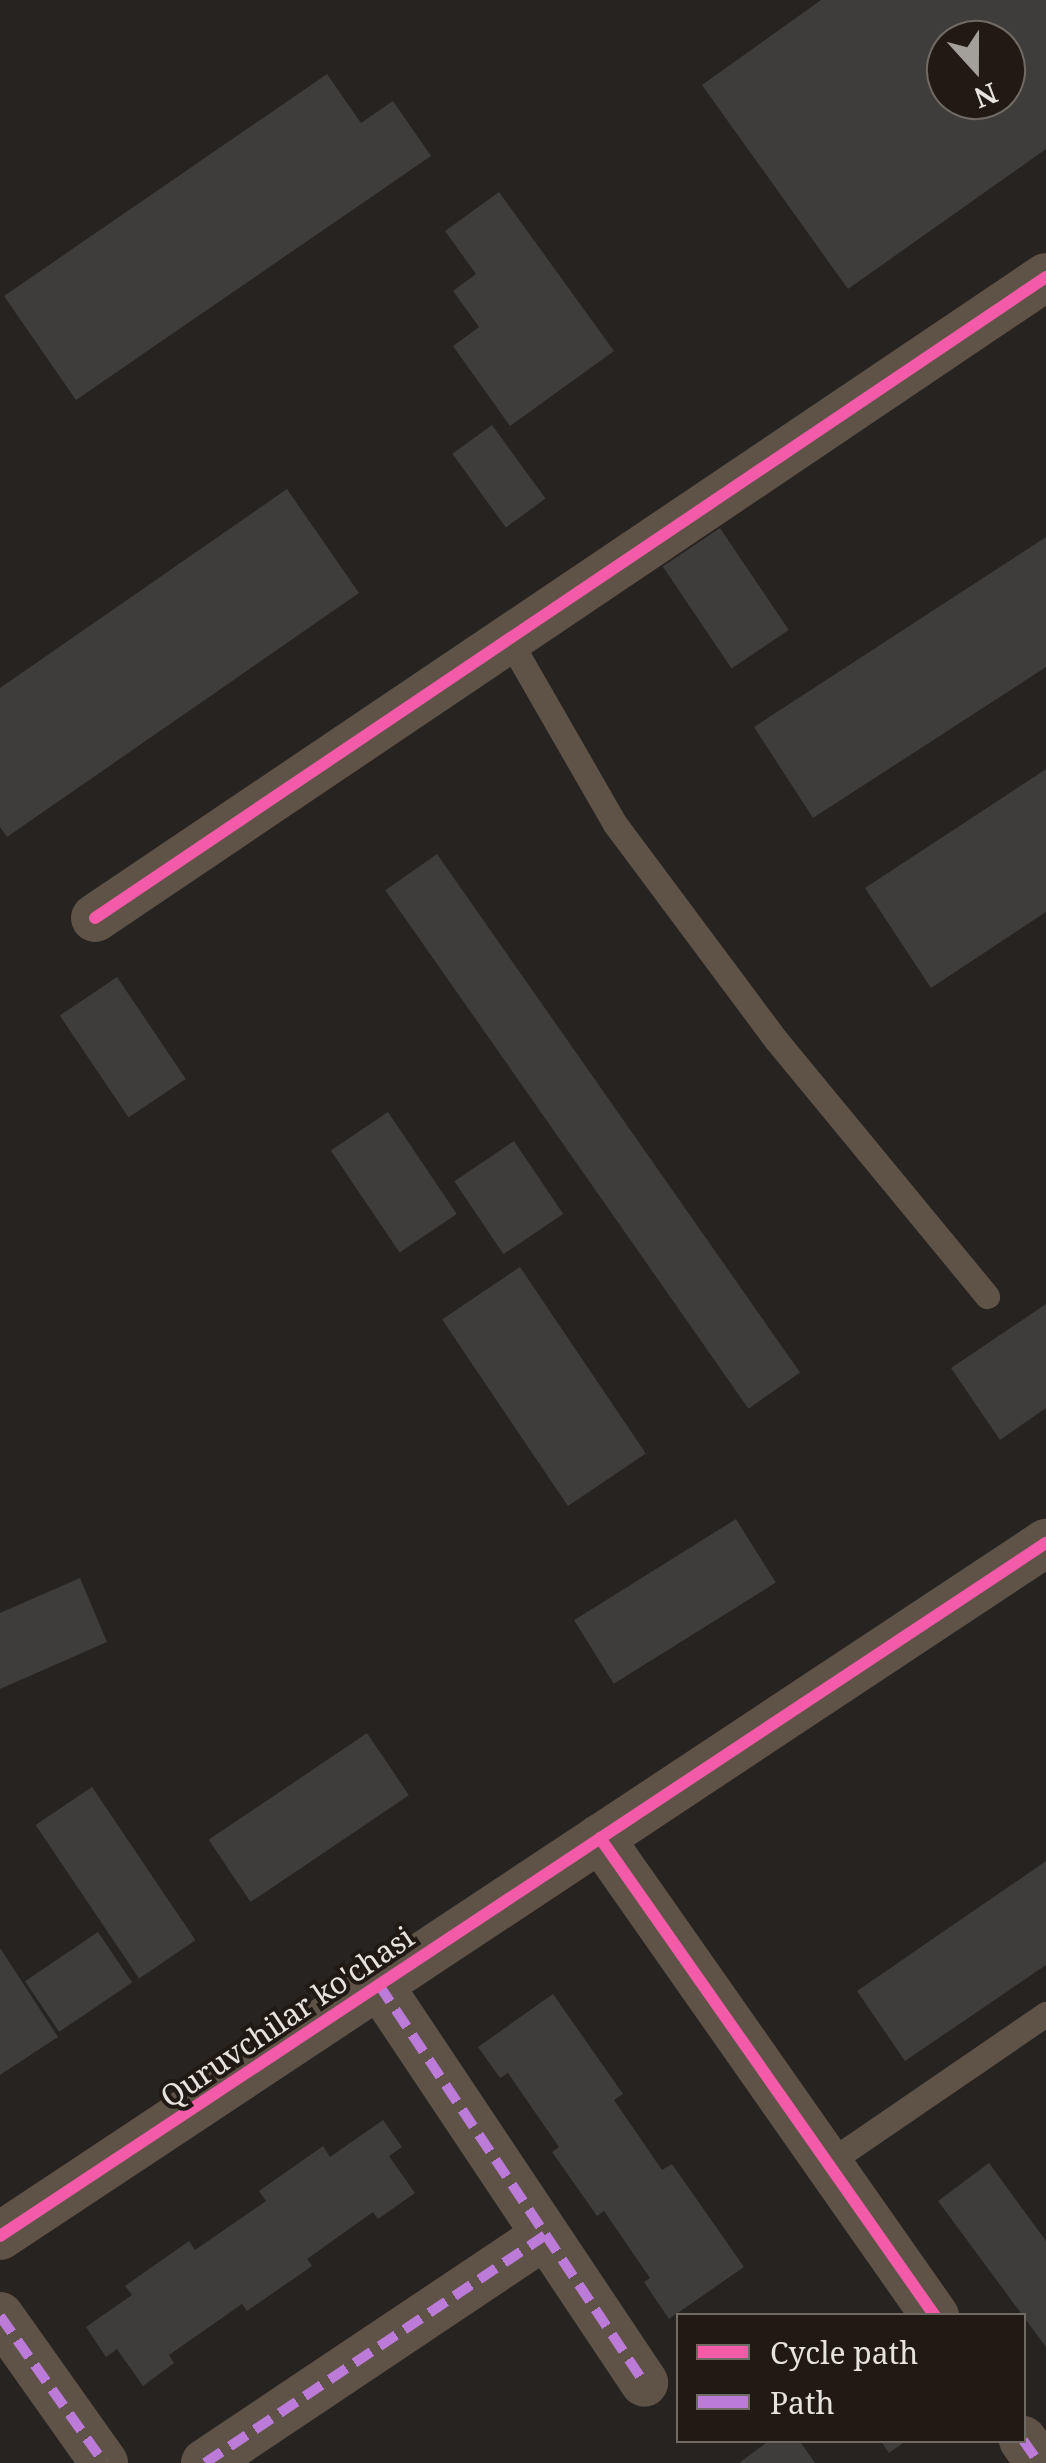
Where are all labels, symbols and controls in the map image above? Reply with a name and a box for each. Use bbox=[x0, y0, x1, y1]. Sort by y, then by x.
north arrow bbox=[926, 20, 1026, 120]
text: N bbox=[969, 74, 1003, 118]
street label: Quruvchilar ko'chasi bbox=[154, 1919, 420, 2115]
legend bbox=[676, 2313, 1026, 2443]
text: Cycle path bbox=[770, 2332, 918, 2373]
text: Path bbox=[770, 2382, 835, 2423]

